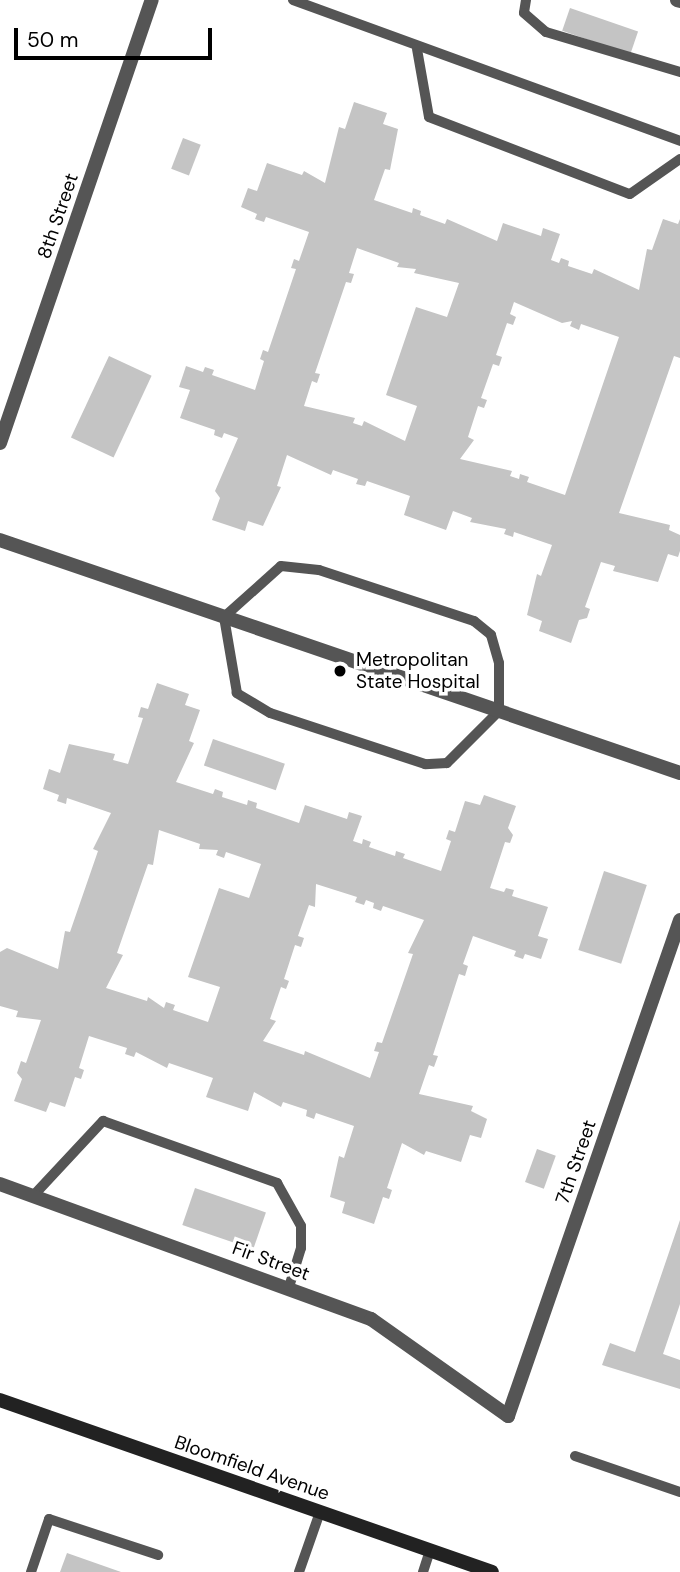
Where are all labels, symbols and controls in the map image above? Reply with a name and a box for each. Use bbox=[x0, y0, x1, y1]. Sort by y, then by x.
scale bar bbox=[18, 14, 215, 58]
text: 50 m bbox=[27, 26, 78, 54]
street label: 8th Street bbox=[33, 170, 83, 262]
place label: Metropolitan State Hospital bbox=[356, 649, 480, 693]
marker: Metropolitan State Hospital bbox=[330, 661, 350, 681]
street label: 7th Street bbox=[551, 1117, 601, 1207]
street label: Fir Street bbox=[229, 1236, 313, 1286]
street label: Bloomfield Avenue bbox=[172, 1431, 332, 1505]

